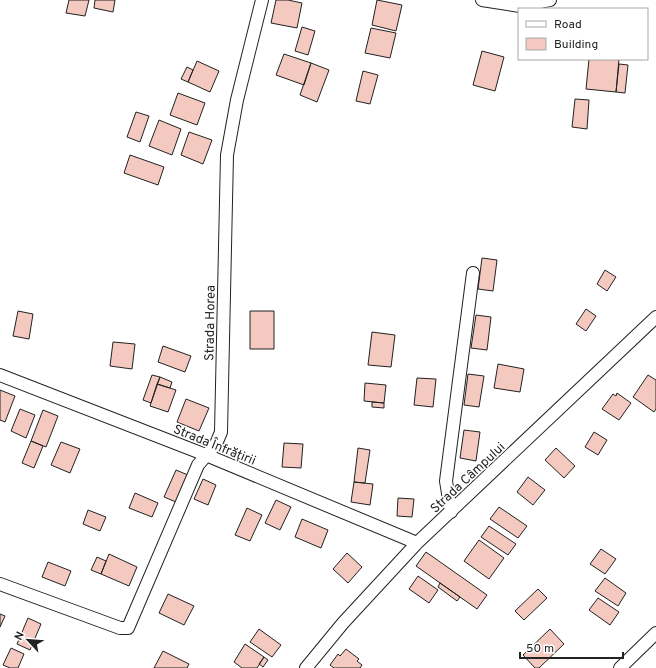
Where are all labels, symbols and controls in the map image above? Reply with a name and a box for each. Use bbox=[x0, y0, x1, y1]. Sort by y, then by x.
legend bbox=[518, 8, 648, 60]
text: Road bbox=[554, 17, 582, 33]
text: Building bbox=[554, 37, 598, 53]
street label: Strada Horea bbox=[202, 285, 220, 361]
street label: Strada Înfrățirii bbox=[171, 420, 259, 470]
street label: Strada Câmpului bbox=[428, 440, 509, 517]
north arrow bbox=[8, 620, 48, 660]
text: N bbox=[12, 629, 28, 643]
scale bar bbox=[520, 634, 623, 660]
text: 50 m bbox=[526, 641, 554, 657]

